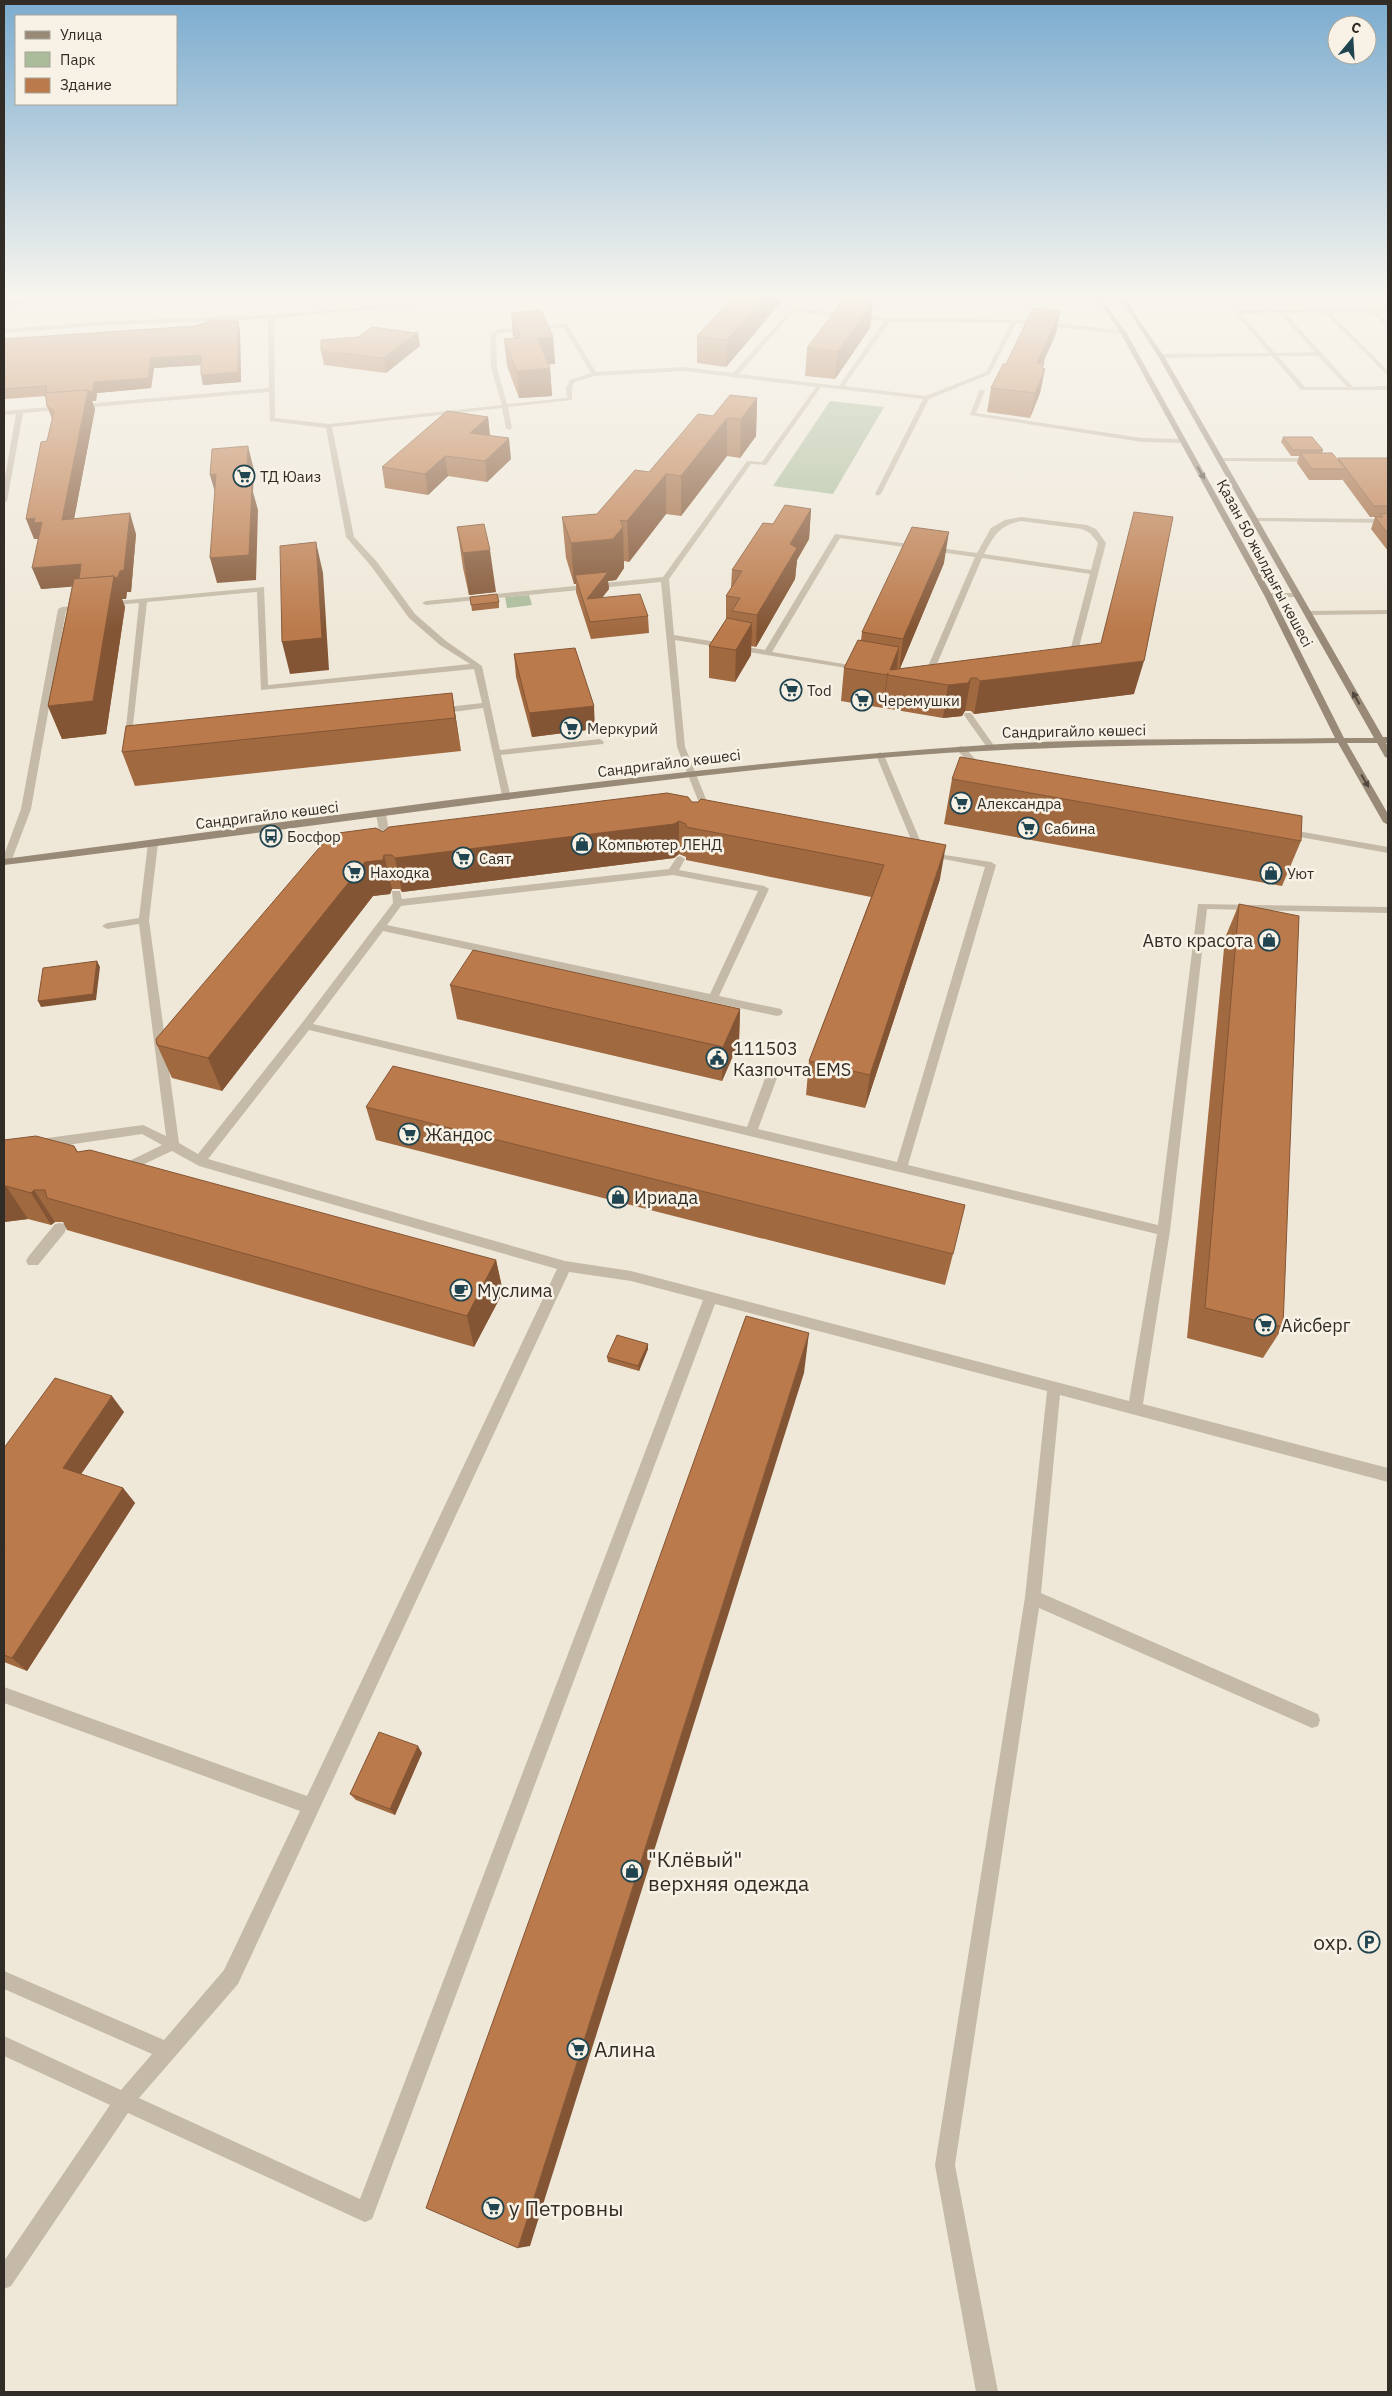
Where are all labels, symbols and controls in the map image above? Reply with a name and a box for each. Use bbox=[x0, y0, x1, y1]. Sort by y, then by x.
legend bbox=[15, 15, 178, 105]
north arrow bbox=[1327, 15, 1377, 65]
text: С bbox=[1349, 18, 1363, 38]
text: Улица bbox=[60, 25, 102, 44]
text: Парк bbox=[60, 50, 95, 69]
text: Здание bbox=[60, 75, 112, 94]
supermarket icon: ТД Юаиз bbox=[232, 464, 256, 488]
one-way arrow bbox=[1196, 466, 1205, 480]
place label: ТД Юаиз bbox=[260, 467, 321, 486]
street label: Қазан 50 жылдығы көшесі bbox=[1213, 476, 1317, 650]
supermarket icon: Tod bbox=[779, 678, 803, 702]
place label: Tod bbox=[807, 681, 832, 700]
supermarket icon: Черемушки bbox=[850, 688, 874, 712]
one-way arrow bbox=[1352, 690, 1360, 705]
place label: Черемушки bbox=[878, 691, 960, 710]
supermarket icon: Меркурий bbox=[559, 716, 583, 740]
place label: Меркурий bbox=[587, 719, 658, 738]
street label: Сандригайло көшесі bbox=[1002, 720, 1146, 742]
street label: Сандригайло көшесі bbox=[596, 745, 742, 781]
one-way arrow bbox=[1360, 774, 1369, 788]
supermarket icon: Александра bbox=[949, 791, 973, 815]
place label: Александра bbox=[977, 794, 1062, 813]
street label: Сандригайло көшесі bbox=[194, 797, 340, 833]
supermarket icon: Сабина bbox=[1016, 816, 1040, 840]
place label: Сабина bbox=[1044, 819, 1096, 838]
bus stop icon: Босфор bbox=[259, 824, 283, 848]
place label: Босфор bbox=[287, 827, 341, 846]
shop icon: Компьютер ЛЕНД bbox=[570, 832, 594, 856]
place label: Компьютер ЛЕНД bbox=[598, 835, 722, 854]
supermarket icon: Саят bbox=[451, 846, 475, 870]
place label: Саят bbox=[479, 849, 511, 868]
supermarket icon: Находка bbox=[342, 860, 366, 884]
shop icon: Уют bbox=[1259, 861, 1283, 885]
place label: Находка bbox=[370, 863, 430, 882]
place label: Уют bbox=[1287, 864, 1314, 883]
shop icon: Авто красота bbox=[1257, 928, 1281, 952]
place label: Авто красота bbox=[1142, 929, 1253, 952]
place label: 111503 Казпочта EMS bbox=[733, 1037, 851, 1081]
public building icon: 111503 Казпочта EMS bbox=[705, 1046, 729, 1070]
supermarket icon: Жандос bbox=[397, 1122, 421, 1146]
place label: Жандос bbox=[425, 1123, 493, 1146]
shop icon: Ириада bbox=[606, 1185, 630, 1209]
place label: Ириада bbox=[634, 1186, 699, 1209]
cafe icon: Муслима bbox=[449, 1278, 473, 1302]
place label: Муслима bbox=[477, 1279, 553, 1302]
supermarket icon: Айсберг bbox=[1253, 1313, 1277, 1337]
place label: Айсберг bbox=[1281, 1314, 1351, 1337]
place label: "Клёвый" верхняя одежда bbox=[648, 1845, 809, 1897]
shop icon: "Клёвый" верхняя одежда bbox=[620, 1859, 644, 1883]
place label: охр. bbox=[1313, 1928, 1353, 1956]
parking icon: охр. bbox=[1357, 1930, 1381, 1954]
place label: Алина bbox=[594, 2035, 656, 2063]
supermarket icon: Алина bbox=[566, 2037, 590, 2061]
place label: у Петровны bbox=[509, 2194, 623, 2222]
supermarket icon: у Петровны bbox=[481, 2196, 505, 2220]

